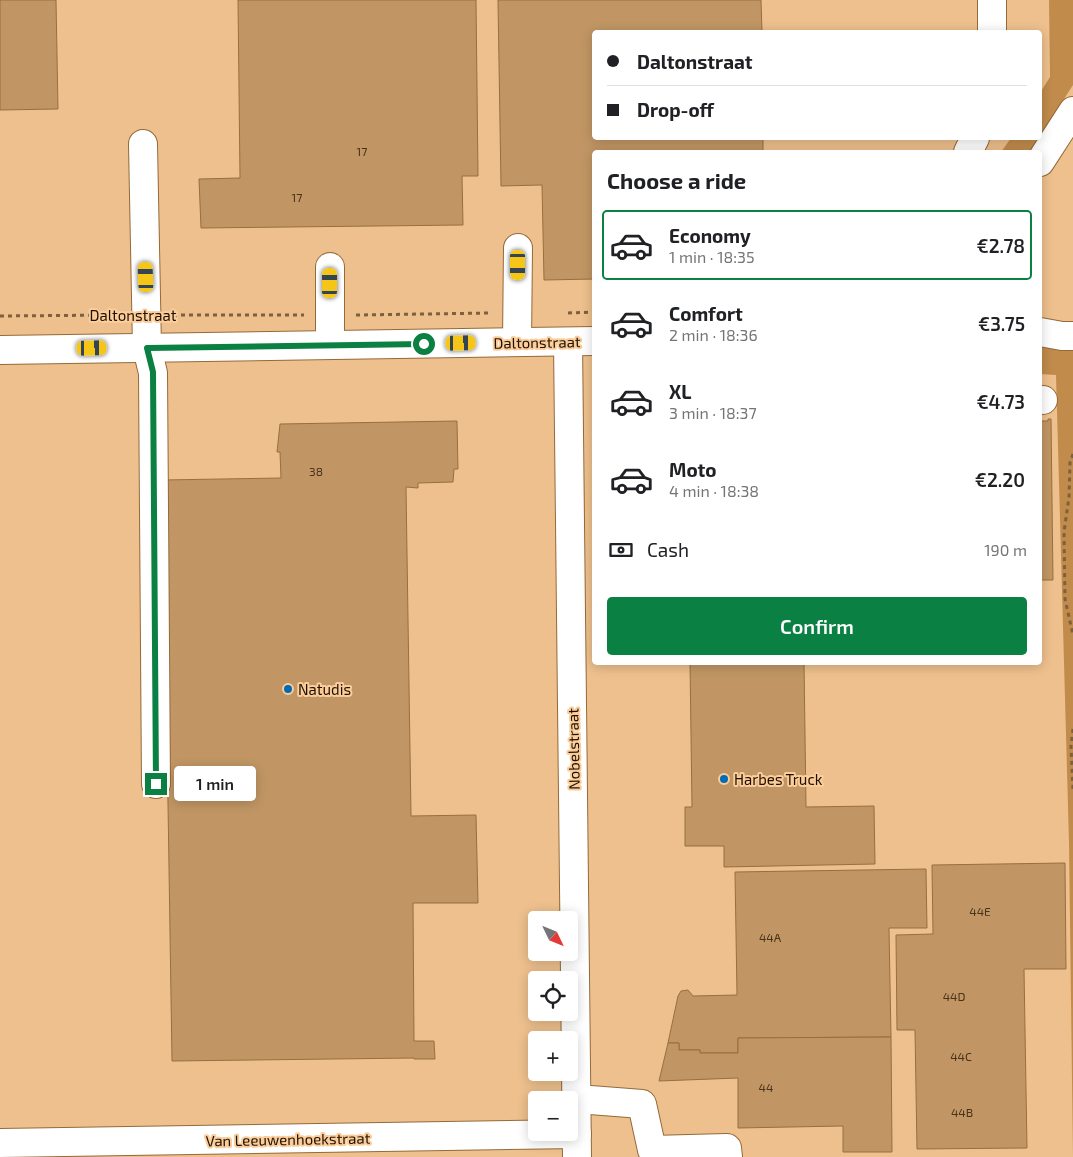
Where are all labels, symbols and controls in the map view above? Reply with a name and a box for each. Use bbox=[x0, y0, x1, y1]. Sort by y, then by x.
text: Daltonstraat bbox=[637, 50, 753, 73]
text: Drop-off bbox=[637, 98, 714, 121]
house number: 17 bbox=[357, 144, 367, 158]
text: Choose a ride bbox=[607, 167, 746, 193]
house number: 17 bbox=[292, 190, 302, 204]
icon: car bbox=[609, 223, 654, 268]
text: Economy bbox=[669, 224, 751, 247]
text: €2.78 bbox=[976, 234, 1025, 257]
text: 1 min · 18:35 bbox=[669, 247, 754, 266]
car bbox=[510, 250, 525, 280]
car bbox=[137, 262, 154, 292]
car bbox=[322, 268, 337, 298]
icon: car bbox=[609, 301, 654, 346]
text: Comfort bbox=[669, 302, 743, 325]
street label: Daltonstraat bbox=[89, 306, 177, 324]
text: €3.75 bbox=[978, 312, 1025, 335]
text: 2 min · 18:36 bbox=[669, 325, 758, 344]
street label: Daltonstraat bbox=[493, 332, 581, 352]
route start bbox=[413, 333, 435, 355]
car bbox=[445, 335, 476, 351]
car bbox=[76, 340, 107, 356]
icon: car bbox=[609, 379, 654, 424]
text: XL bbox=[669, 380, 691, 403]
text: €4.73 bbox=[976, 390, 1025, 413]
text: 3 min · 18:37 bbox=[669, 403, 757, 422]
icon: car bbox=[609, 457, 654, 502]
text: Moto bbox=[669, 458, 717, 481]
house number: 38 bbox=[309, 464, 323, 478]
text: €2.20 bbox=[975, 468, 1025, 491]
text: 4 min · 18:38 bbox=[669, 481, 759, 500]
icon: cash bbox=[607, 536, 635, 564]
text: Cash bbox=[647, 538, 689, 561]
text: 190 m bbox=[984, 540, 1027, 559]
button: Confirm bbox=[607, 597, 1027, 655]
place label: Natudis bbox=[298, 680, 351, 698]
marker: Natudis bbox=[282, 683, 294, 695]
street label: Nobelstraat bbox=[563, 708, 583, 790]
callout: 1 min bbox=[174, 766, 256, 802]
place label: Harbes Truck bbox=[734, 770, 823, 788]
route end bbox=[145, 773, 167, 795]
marker: Harbes Truck bbox=[718, 773, 730, 785]
text: 1 min bbox=[196, 774, 234, 793]
house number: 44E bbox=[969, 904, 991, 918]
north arrow bbox=[528, 911, 578, 961]
map controls bbox=[528, 911, 578, 1141]
house number: 44A bbox=[759, 930, 782, 944]
button: locate bbox=[528, 971, 578, 1021]
house number: 44D bbox=[943, 989, 965, 1003]
button: + bbox=[528, 1031, 578, 1081]
house number: 44C bbox=[950, 1049, 972, 1063]
house number: 44 bbox=[759, 1080, 773, 1094]
button: − bbox=[528, 1091, 578, 1141]
house number: 44B bbox=[951, 1105, 973, 1119]
street label: Van Leeuwenhoekstraat bbox=[205, 1129, 371, 1149]

